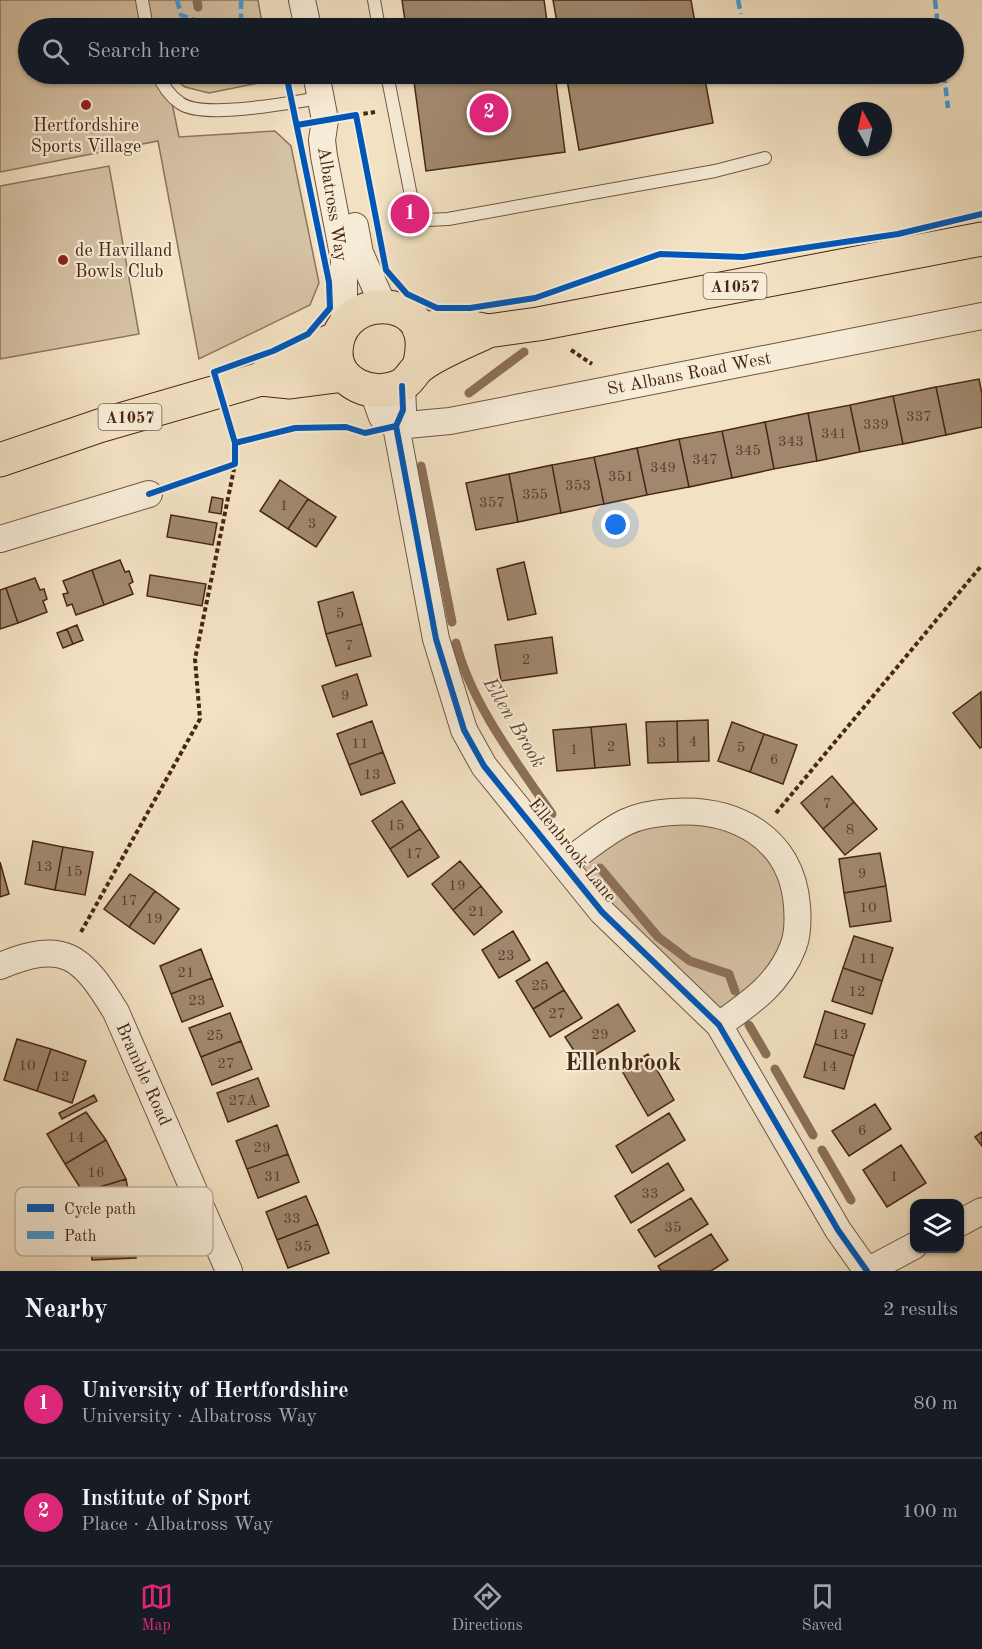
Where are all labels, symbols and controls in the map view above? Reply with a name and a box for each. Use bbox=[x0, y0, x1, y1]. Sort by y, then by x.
search box bbox=[18, 18, 964, 84]
icon: search bbox=[39, 35, 72, 68]
text: Search here bbox=[87, 40, 200, 62]
pin: 2 bbox=[470, 90, 508, 136]
marker: Hertfordshire Sports Village bbox=[79, 98, 93, 112]
north arrow bbox=[838, 102, 892, 156]
place label: Hertfordshire Sports Village bbox=[31, 117, 141, 156]
street label: Albatross Way bbox=[314, 146, 350, 263]
pin: 1 bbox=[390, 192, 430, 236]
place label: de Havilland Bowls Club bbox=[75, 242, 172, 281]
marker: de Havilland Bowls Club bbox=[56, 253, 70, 267]
road number: A1057 bbox=[704, 273, 766, 299]
street label: St Albans Road West bbox=[606, 349, 773, 399]
road number: A1057 bbox=[98, 404, 162, 430]
house number: 337 bbox=[906, 410, 932, 425]
house number: 339 bbox=[863, 418, 889, 433]
house number: 341 bbox=[821, 427, 847, 442]
house number: 343 bbox=[778, 435, 804, 450]
house number: 345 bbox=[735, 444, 761, 459]
house number: 347 bbox=[692, 453, 718, 468]
house number: 349 bbox=[650, 461, 676, 476]
house number: 351 bbox=[608, 470, 634, 485]
house number: 353 bbox=[565, 479, 591, 494]
house number: 355 bbox=[522, 488, 548, 503]
house number: 357 bbox=[479, 496, 505, 511]
house number: 1 bbox=[280, 499, 288, 514]
your location bbox=[601, 510, 630, 539]
house number: 3 bbox=[308, 517, 316, 532]
house number: 5 bbox=[336, 607, 344, 622]
house number: 7 bbox=[345, 639, 353, 654]
house number: 2 bbox=[522, 653, 530, 668]
water label: Ellen Brook bbox=[478, 674, 548, 772]
house number: 9 bbox=[341, 689, 349, 704]
house number: 4 bbox=[689, 735, 697, 750]
house number: 3 bbox=[658, 736, 666, 751]
house number: 11 bbox=[351, 737, 369, 752]
house number: 2 bbox=[607, 740, 615, 755]
house number: 5 bbox=[737, 741, 745, 756]
house number: 1 bbox=[570, 743, 578, 758]
house number: 6 bbox=[770, 753, 778, 768]
house number: 13 bbox=[363, 768, 381, 783]
street label: Ellenbrook Lane bbox=[525, 795, 619, 906]
house number: 7 bbox=[823, 797, 831, 812]
house number: 15 bbox=[387, 819, 405, 834]
house number: 8 bbox=[846, 823, 854, 838]
house number: 17 bbox=[405, 847, 423, 862]
house number: 13 bbox=[35, 860, 53, 875]
house number: 15 bbox=[65, 865, 83, 880]
house number: 9 bbox=[858, 867, 866, 882]
house number: 19 bbox=[448, 879, 466, 894]
house number: 17 bbox=[120, 894, 138, 909]
house number: 10 bbox=[859, 901, 877, 916]
house number: 21 bbox=[468, 905, 486, 920]
house number: 19 bbox=[145, 912, 163, 927]
house number: 23 bbox=[497, 949, 515, 964]
house number: 11 bbox=[859, 952, 877, 967]
house number: 21 bbox=[177, 966, 195, 981]
house number: 25 bbox=[531, 979, 549, 994]
house number: 12 bbox=[848, 985, 866, 1000]
house number: 23 bbox=[188, 994, 206, 1009]
house number: 27 bbox=[548, 1007, 566, 1022]
street label: Bramble Road bbox=[112, 1020, 174, 1129]
house number: 29 bbox=[591, 1028, 609, 1043]
house number: 13 bbox=[831, 1028, 849, 1043]
house number: 25 bbox=[206, 1029, 224, 1044]
district label: Ellenbrook bbox=[565, 1052, 681, 1076]
house number: 27 bbox=[217, 1057, 235, 1072]
house number: 10 bbox=[18, 1059, 36, 1074]
house number: 14 bbox=[820, 1060, 838, 1075]
house number: 12 bbox=[52, 1070, 70, 1085]
house number: 27A bbox=[229, 1094, 258, 1109]
house number: 6 bbox=[858, 1124, 866, 1139]
house number: 14 bbox=[67, 1131, 85, 1146]
house number: 29 bbox=[253, 1141, 271, 1156]
house number: 16 bbox=[87, 1166, 105, 1181]
house number: 31 bbox=[264, 1170, 282, 1185]
house number: 1 bbox=[890, 1170, 898, 1185]
legend bbox=[15, 1187, 213, 1256]
house number: 33 bbox=[641, 1187, 659, 1202]
map controls bbox=[910, 1199, 964, 1253]
button: layers bbox=[910, 1199, 964, 1253]
text: Cycle path bbox=[64, 1202, 136, 1218]
house number: 33 bbox=[283, 1212, 301, 1227]
house number: 35 bbox=[664, 1221, 682, 1236]
text: Path bbox=[64, 1229, 97, 1245]
house number: 35 bbox=[294, 1240, 312, 1255]
text: Nearby bbox=[24, 1297, 108, 1323]
text: 2 results bbox=[883, 1300, 958, 1320]
text: University of Hertfordshire bbox=[81, 1380, 349, 1402]
text: 1 bbox=[38, 1394, 49, 1414]
text: 80 m bbox=[913, 1394, 958, 1414]
text: University · Albatross Way bbox=[81, 1407, 317, 1427]
text: Institute of Sport bbox=[81, 1488, 251, 1510]
text: 2 bbox=[38, 1502, 49, 1522]
text: 100 m bbox=[902, 1502, 958, 1522]
text: Place · Albatross Way bbox=[81, 1515, 273, 1535]
tab: Map bbox=[140, 1580, 173, 1636]
tab: Directions bbox=[452, 1580, 523, 1636]
tab: Saved bbox=[802, 1580, 842, 1636]

